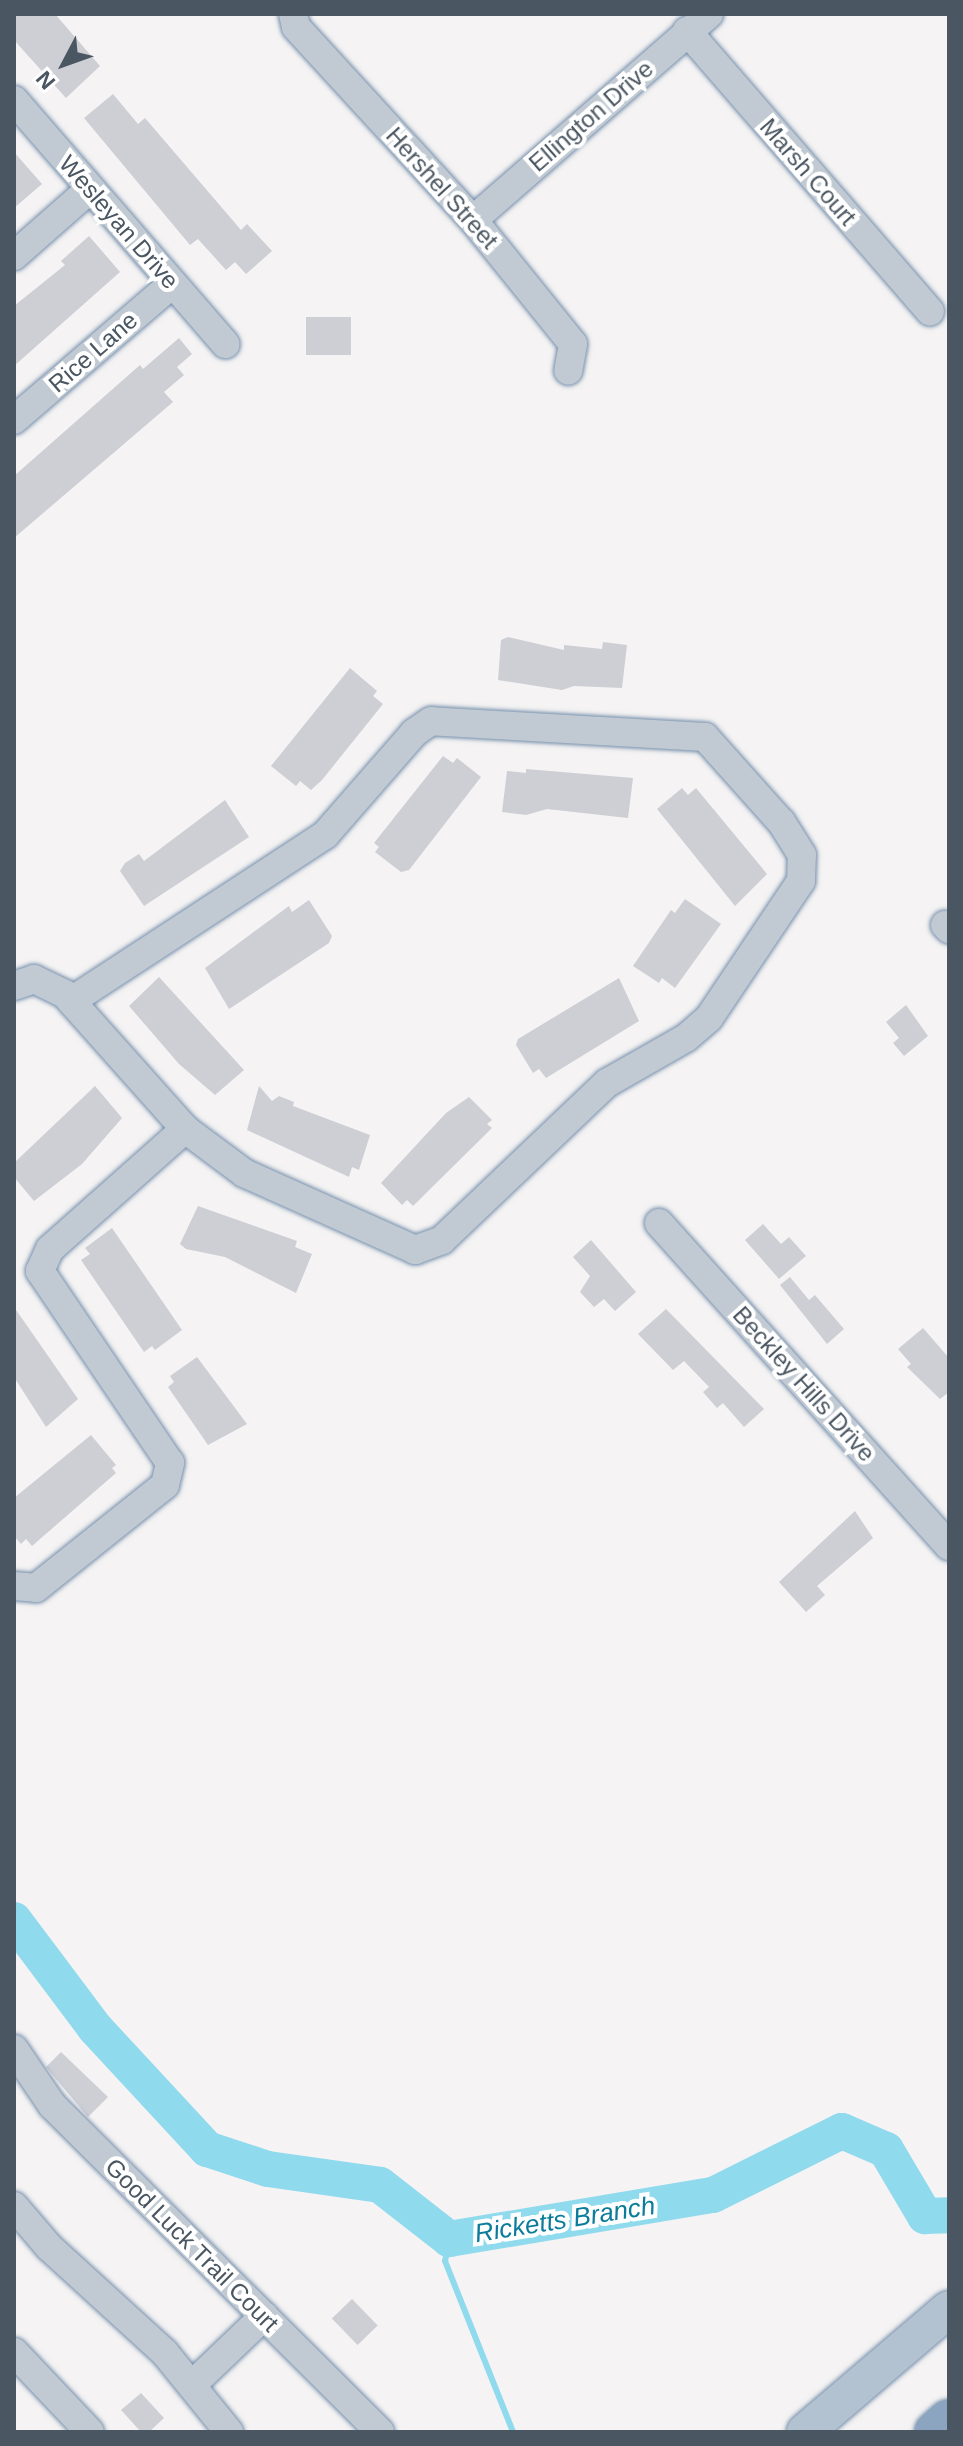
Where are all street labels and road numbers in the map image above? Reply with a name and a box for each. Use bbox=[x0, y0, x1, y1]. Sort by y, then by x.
street label: Ellington Drive bbox=[523, 54, 659, 178]
street label: Marsh Court bbox=[754, 113, 862, 231]
street label: Hershel Street bbox=[380, 121, 504, 255]
street label: Wesleyan Drive bbox=[53, 149, 185, 295]
street label: Rice Lane bbox=[43, 306, 143, 398]
street label: Beckley Hills Drive bbox=[727, 1301, 881, 1467]
street label: Good Luck Trail Court bbox=[99, 2152, 285, 2338]

